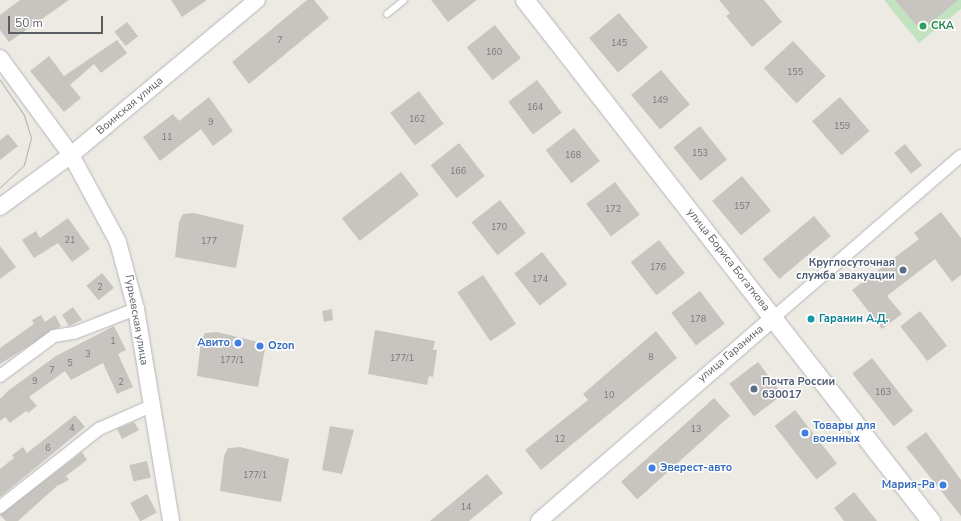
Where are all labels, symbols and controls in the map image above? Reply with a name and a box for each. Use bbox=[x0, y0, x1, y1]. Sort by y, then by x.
scale bar bbox=[10, 8, 105, 34]
text: 50 m bbox=[15, 15, 43, 31]
place label: СКА bbox=[931, 19, 954, 33]
marker: СКА bbox=[918, 21, 928, 31]
house number: 7 bbox=[277, 35, 283, 45]
house number: 145 bbox=[611, 38, 627, 48]
house number: 160 bbox=[486, 47, 502, 57]
house number: 155 bbox=[787, 67, 803, 77]
street label: Воинская улица bbox=[94, 74, 166, 138]
house number: 149 bbox=[652, 95, 668, 105]
house number: 164 bbox=[527, 102, 543, 112]
house number: 162 bbox=[409, 114, 425, 124]
house number: 9 bbox=[208, 117, 214, 127]
house number: 159 bbox=[834, 121, 850, 131]
house number: 11 bbox=[162, 132, 172, 142]
house number: 153 bbox=[692, 148, 708, 158]
house number: 168 bbox=[565, 150, 581, 160]
house number: 166 bbox=[450, 166, 466, 176]
house number: 157 bbox=[734, 201, 750, 211]
house number: 172 bbox=[605, 204, 621, 214]
street label: улица Бориса Богаткова bbox=[684, 206, 772, 314]
house number: 170 bbox=[491, 222, 507, 232]
house number: 21 bbox=[65, 235, 75, 245]
house number: 177 bbox=[201, 236, 217, 246]
place label: Круглосуточная служба эвакуации bbox=[796, 257, 895, 283]
house number: 176 bbox=[650, 262, 666, 272]
marker: Круглосуточная служба эвакуации bbox=[898, 265, 908, 275]
street label: Гурьевская улица bbox=[122, 274, 150, 366]
house number: 174 bbox=[532, 274, 548, 284]
house number: 2 bbox=[97, 282, 103, 292]
place label: Гаранин А.Д. bbox=[819, 312, 889, 326]
house number: 178 bbox=[690, 314, 706, 324]
marker: Гаранин А.Д. bbox=[806, 314, 816, 324]
street label: улица Гаранина bbox=[695, 323, 767, 385]
house number: 1 bbox=[110, 336, 116, 346]
place label: Авито bbox=[197, 336, 230, 350]
marker: Авито bbox=[233, 338, 243, 348]
place label: Ozon bbox=[268, 339, 295, 353]
marker: Ozon bbox=[255, 341, 265, 351]
house number: 3 bbox=[85, 349, 91, 359]
house number: 8 bbox=[648, 352, 654, 362]
house number: 177/1 bbox=[390, 353, 414, 363]
house number: 177/1 bbox=[220, 355, 244, 365]
house number: 5 bbox=[67, 358, 73, 368]
house number: 7 bbox=[49, 365, 55, 375]
house number: 9 bbox=[32, 376, 38, 386]
place label: Почта России 630017 bbox=[762, 376, 835, 402]
house number: 2 bbox=[118, 377, 124, 387]
marker: Почта России 630017 bbox=[749, 384, 759, 394]
house number: 163 bbox=[875, 387, 891, 397]
house number: 10 bbox=[604, 390, 614, 400]
place label: Товары для военных bbox=[813, 420, 876, 446]
house number: 4 bbox=[69, 423, 75, 433]
house number: 13 bbox=[691, 424, 701, 434]
marker: Товары для военных bbox=[800, 428, 810, 438]
house number: 12 bbox=[555, 434, 565, 444]
house number: 6 bbox=[45, 443, 51, 453]
place label: Эверест-авто bbox=[660, 461, 732, 475]
marker: Эверест-авто bbox=[647, 463, 657, 473]
house number: 177/1 bbox=[243, 470, 267, 480]
place label: Мария-Ра bbox=[882, 478, 935, 492]
marker: Мария-Ра bbox=[938, 480, 948, 490]
house number: 14 bbox=[461, 502, 471, 512]

